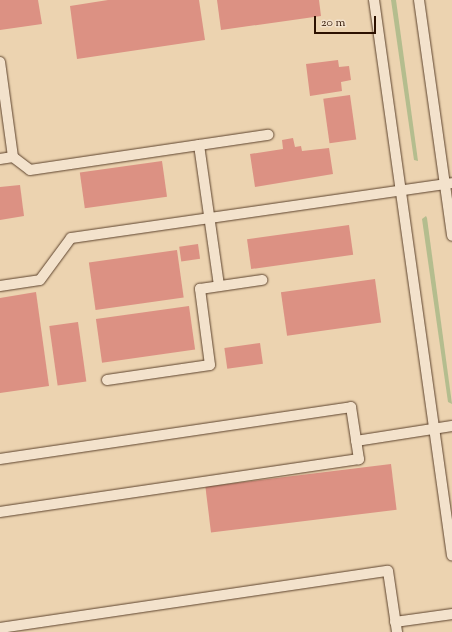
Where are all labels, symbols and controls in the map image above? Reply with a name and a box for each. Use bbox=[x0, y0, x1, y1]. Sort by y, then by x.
scale bar bbox=[316, 8, 378, 34]
text: 20 m bbox=[321, 14, 345, 32]

